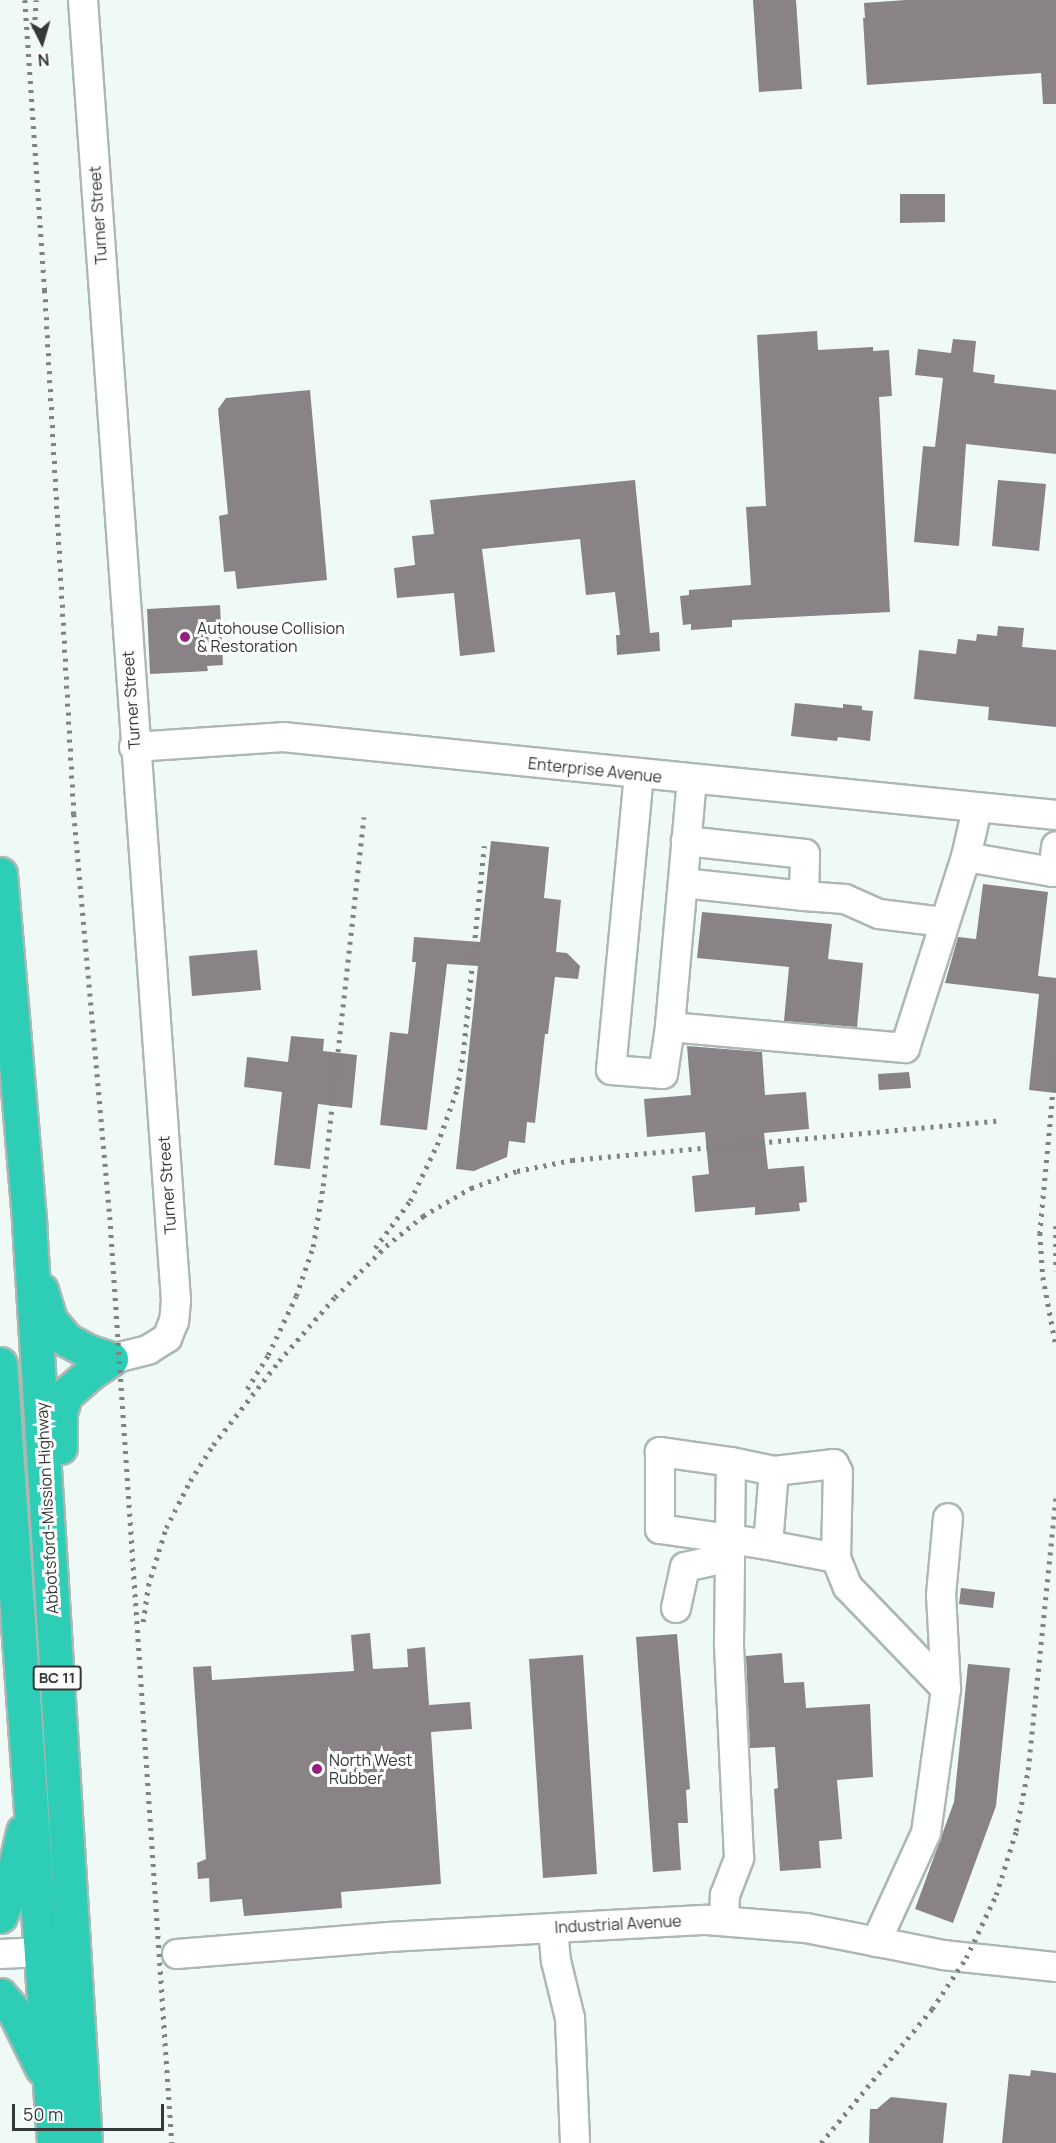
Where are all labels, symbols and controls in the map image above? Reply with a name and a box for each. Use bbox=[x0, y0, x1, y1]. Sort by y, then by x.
north arrow bbox=[12, 12, 72, 72]
text: N bbox=[37, 48, 50, 71]
street label: Turner Street bbox=[85, 165, 111, 265]
place label: Autohouse Collision & Restoration bbox=[197, 618, 345, 656]
marker: Autohouse Collision & Restoration bbox=[178, 630, 192, 644]
street label: Turner Street bbox=[118, 650, 144, 750]
street label: Enterprise Avenue bbox=[527, 753, 663, 787]
street label: Turner Street bbox=[154, 1135, 180, 1235]
street label: Abbotsford-Mission Highway bbox=[32, 1402, 62, 1614]
road number: BC 11 bbox=[32, 1666, 82, 1690]
place label: North West Rubber bbox=[329, 1750, 412, 1788]
marker: North West Rubber bbox=[310, 1762, 324, 1776]
street label: Industrial Avenue bbox=[554, 1911, 682, 1937]
scale bar bbox=[15, 2092, 166, 2130]
text: 50 m bbox=[23, 2102, 63, 2126]

